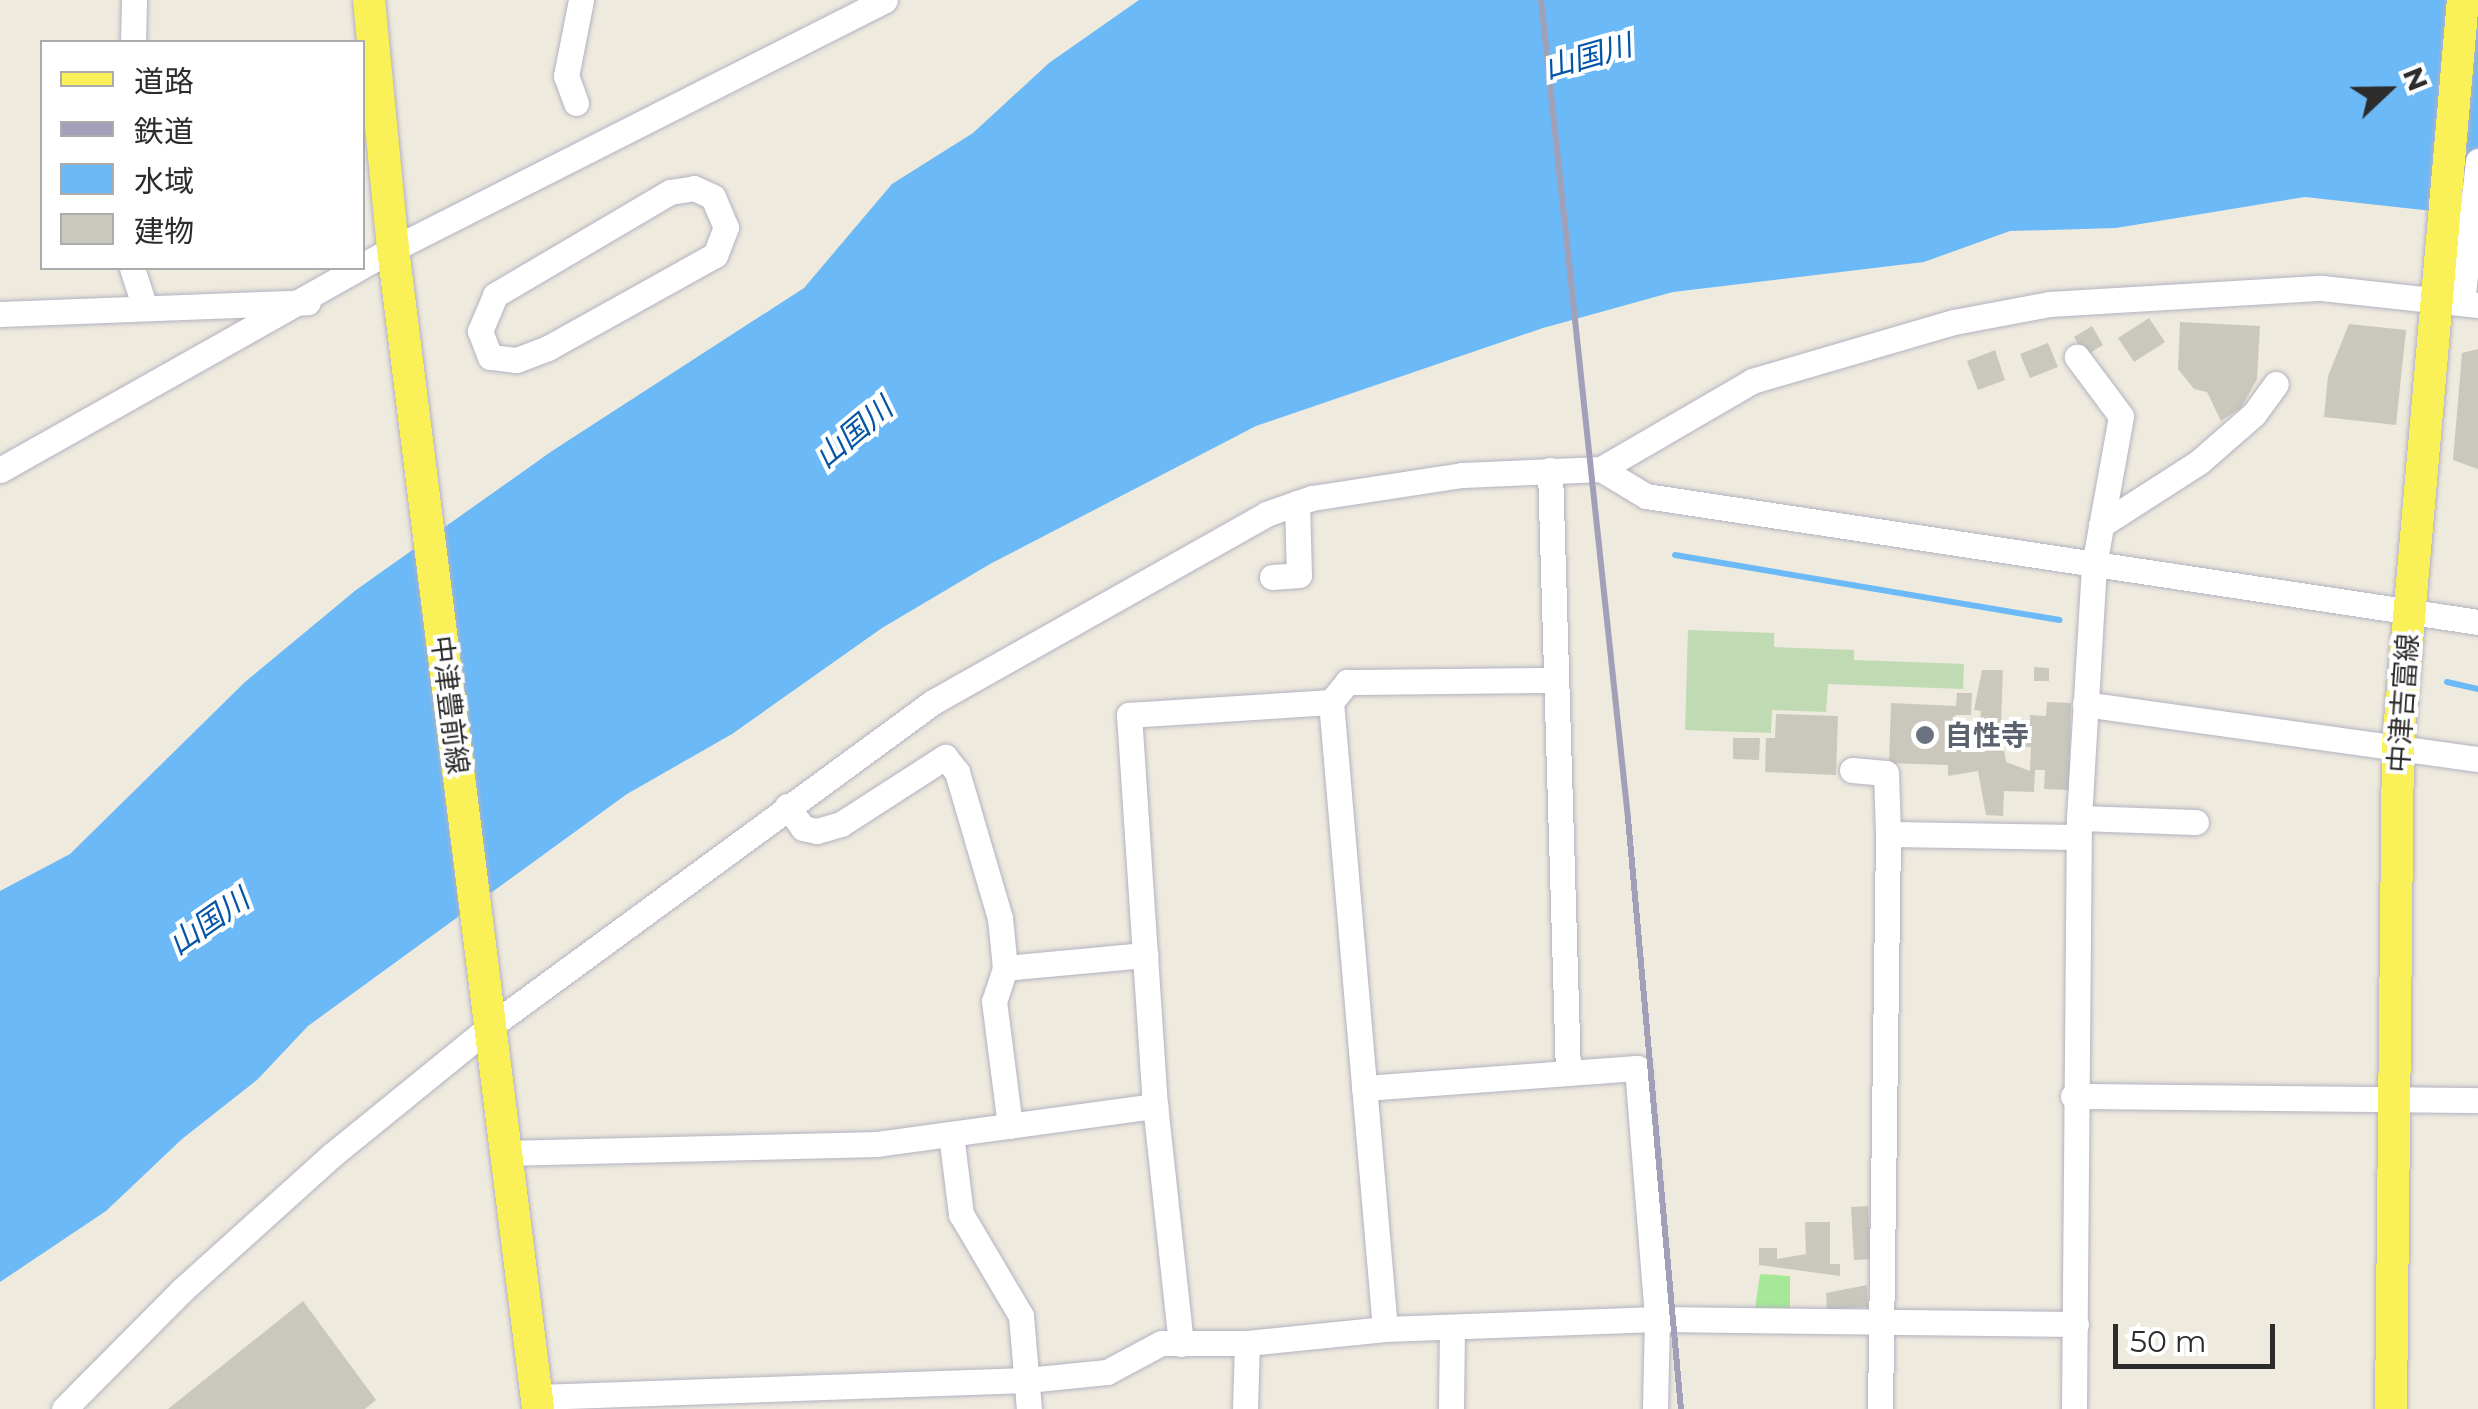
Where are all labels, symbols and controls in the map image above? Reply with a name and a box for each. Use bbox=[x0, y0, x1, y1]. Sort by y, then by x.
water label: 山国川 bbox=[1540, 27, 1636, 87]
legend bbox=[40, 40, 365, 270]
north arrow bbox=[2338, 40, 2438, 140]
text: N bbox=[2396, 62, 2436, 96]
text: 道路 bbox=[134, 63, 194, 100]
text: 鉄道 bbox=[134, 113, 194, 150]
text: 水域 bbox=[134, 163, 194, 200]
text: 建物 bbox=[134, 213, 194, 250]
water label: 山国川 bbox=[808, 390, 900, 476]
street label: 中津吉富線 bbox=[2381, 632, 2425, 774]
street label: 中津豊前線 bbox=[425, 633, 475, 777]
place label: 自性寺 bbox=[1945, 718, 2029, 752]
marker: 自性寺 bbox=[1914, 724, 1936, 746]
water label: 山国川 bbox=[162, 881, 256, 963]
scale bar bbox=[2118, 1304, 2280, 1366]
text: 50 m bbox=[2130, 1323, 2207, 1360]

